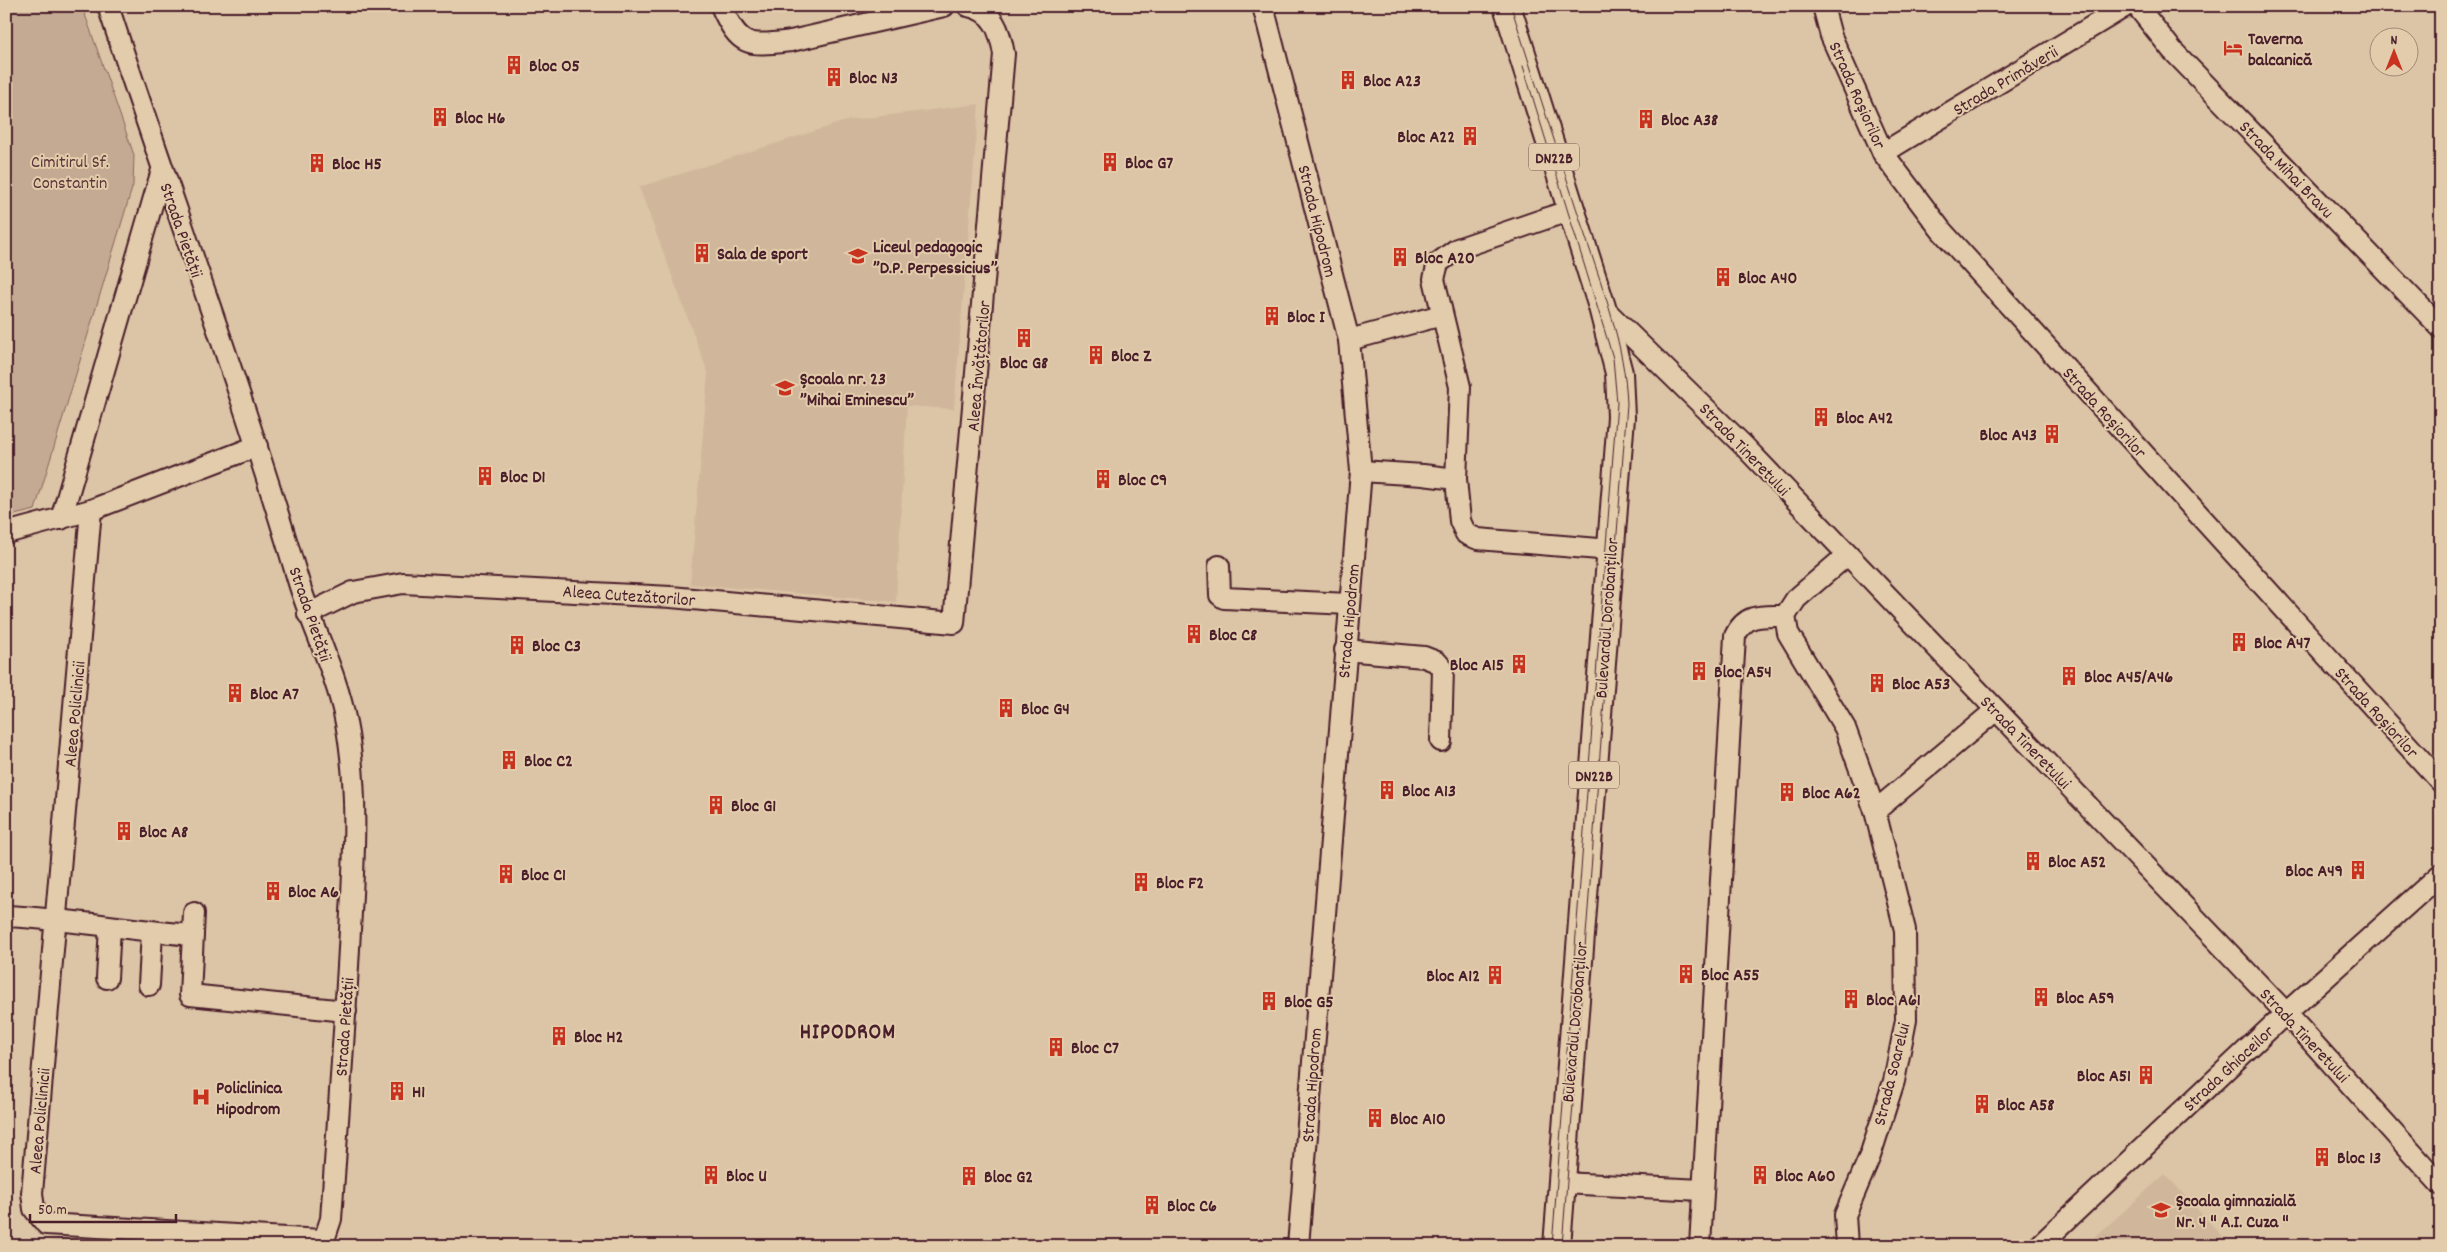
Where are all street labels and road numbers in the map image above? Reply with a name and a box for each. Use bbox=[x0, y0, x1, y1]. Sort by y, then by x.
street label: Strada Roșiorilor bbox=[1821, 38, 1891, 154]
street label: Strada Primăverii bbox=[1949, 41, 2064, 123]
street label: Strada Mihai Bravu bbox=[2232, 116, 2339, 225]
road number: DN22B bbox=[1529, 144, 1579, 170]
street label: Strada Hipodrom bbox=[1290, 163, 1342, 280]
street label: Strada Pietății bbox=[152, 180, 208, 282]
street label: Aleea Învățătorilor bbox=[962, 299, 999, 433]
street label: Strada Roșiorilor bbox=[2055, 362, 2151, 465]
street label: Strada Tineretului bbox=[1692, 398, 1794, 503]
street label: Bulevardul Dorobanților bbox=[1590, 537, 1627, 699]
street label: Strada Hipodrom bbox=[1333, 563, 1368, 680]
street label: Strada Pietății bbox=[281, 564, 337, 666]
street label: Aleea Cutezătorilor bbox=[562, 580, 696, 615]
street label: Aleea Policlinicii bbox=[59, 660, 94, 768]
street label: Strada Roșiorilor bbox=[2327, 662, 2423, 765]
street label: Strada Tineretului bbox=[1973, 691, 2075, 796]
road number: DN22B bbox=[1569, 762, 1619, 788]
street label: Bulevardul Dorobanților bbox=[1557, 941, 1596, 1104]
street label: Strada Pietății bbox=[331, 977, 362, 1077]
street label: Strada Tineretului bbox=[2253, 984, 2354, 1090]
street label: Strada Soarelui bbox=[1869, 1021, 1918, 1129]
street label: Strada Ghioceilor bbox=[2178, 1021, 2281, 1119]
street label: Strada Hipodrom bbox=[1297, 1027, 1330, 1143]
street label: Aleea Policlinicii bbox=[24, 1067, 59, 1175]

